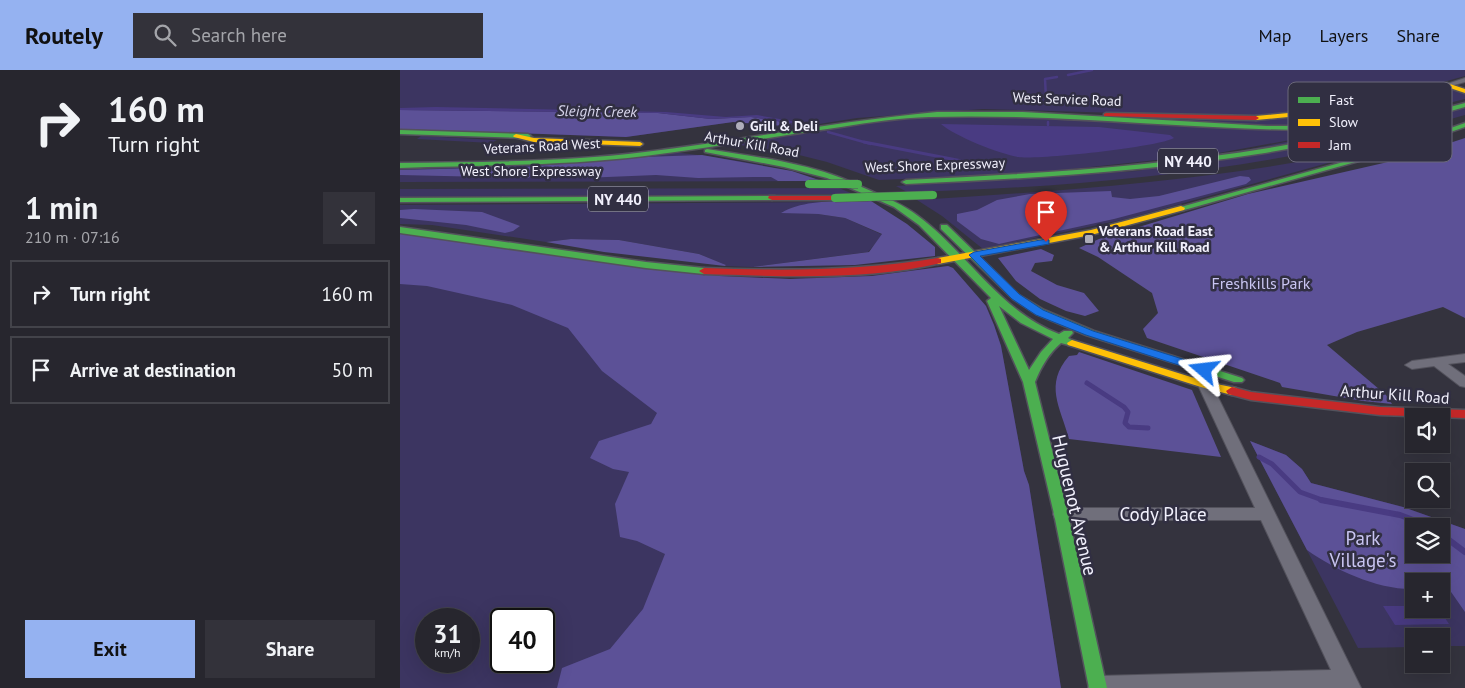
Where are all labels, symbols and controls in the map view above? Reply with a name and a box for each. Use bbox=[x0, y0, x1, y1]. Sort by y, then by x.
search box bbox=[133, 13, 483, 58]
text: Routely bbox=[25, 20, 103, 51]
icon: search bbox=[151, 21, 179, 49]
text: Search here bbox=[191, 23, 287, 47]
text: Map bbox=[1259, 24, 1291, 47]
text: Layers bbox=[1319, 24, 1368, 47]
text: Share bbox=[1396, 24, 1440, 47]
legend bbox=[1288, 82, 1452, 162]
text: 160 m bbox=[108, 86, 205, 132]
street label: West Service Road bbox=[1012, 88, 1122, 110]
icon: right bbox=[25, 90, 90, 155]
text: Fast bbox=[1329, 91, 1354, 109]
water label: Sleight Creek bbox=[557, 101, 638, 121]
text: Slow bbox=[1329, 113, 1359, 131]
place label: Grill & Deli bbox=[750, 117, 818, 135]
marker: Grill & Deli bbox=[734, 120, 746, 132]
street label: Arthur Kill Road bbox=[703, 127, 801, 161]
text: Turn right bbox=[108, 130, 200, 158]
street label: Veterans Road West bbox=[482, 134, 601, 158]
text: Jam bbox=[1328, 136, 1351, 154]
road number: NY 440 bbox=[1158, 148, 1218, 174]
street label: West Shore Expressway bbox=[865, 154, 1006, 176]
street label: West Shore Expressway bbox=[461, 162, 602, 180]
road number: NY 440 bbox=[588, 186, 648, 212]
text: 1 min bbox=[25, 188, 98, 227]
pin bbox=[1025, 191, 1067, 242]
button: close bbox=[323, 192, 375, 244]
icon: arrive bbox=[1032, 198, 1060, 226]
place label: Veterans Road East & Arthur Kill Road bbox=[1098, 222, 1213, 256]
text: 210 m · 07:16 bbox=[25, 227, 120, 247]
marker: Veterans Road East & Arthur Kill Road bbox=[1083, 233, 1095, 245]
park label: Freshkills Park bbox=[1211, 273, 1311, 293]
icon: right bbox=[27, 280, 55, 308]
text: Turn right bbox=[70, 282, 150, 306]
text: 160 m bbox=[321, 282, 373, 306]
position arrow bbox=[1177, 343, 1229, 395]
icon: arrive bbox=[27, 356, 55, 384]
text: Arrive at destination bbox=[70, 358, 236, 382]
text: 50 m bbox=[332, 358, 373, 382]
street label: Arthur Kill Road bbox=[1340, 380, 1450, 408]
map controls bbox=[1405, 408, 1450, 673]
button: sound bbox=[1405, 408, 1450, 453]
street label: Huguenot Avenue bbox=[1047, 432, 1103, 578]
button: search bbox=[1405, 463, 1450, 508]
street label: Cody Place bbox=[1119, 502, 1207, 526]
button: layers bbox=[1405, 518, 1450, 563]
park label: Park Village's bbox=[1329, 526, 1397, 572]
button: + bbox=[1405, 573, 1450, 618]
speed limit sign: 40 bbox=[490, 608, 555, 673]
text: 31 bbox=[433, 618, 462, 650]
button: Exit bbox=[25, 620, 195, 678]
button: Share bbox=[205, 620, 375, 678]
button: − bbox=[1405, 628, 1450, 673]
text: km/h bbox=[434, 645, 461, 660]

